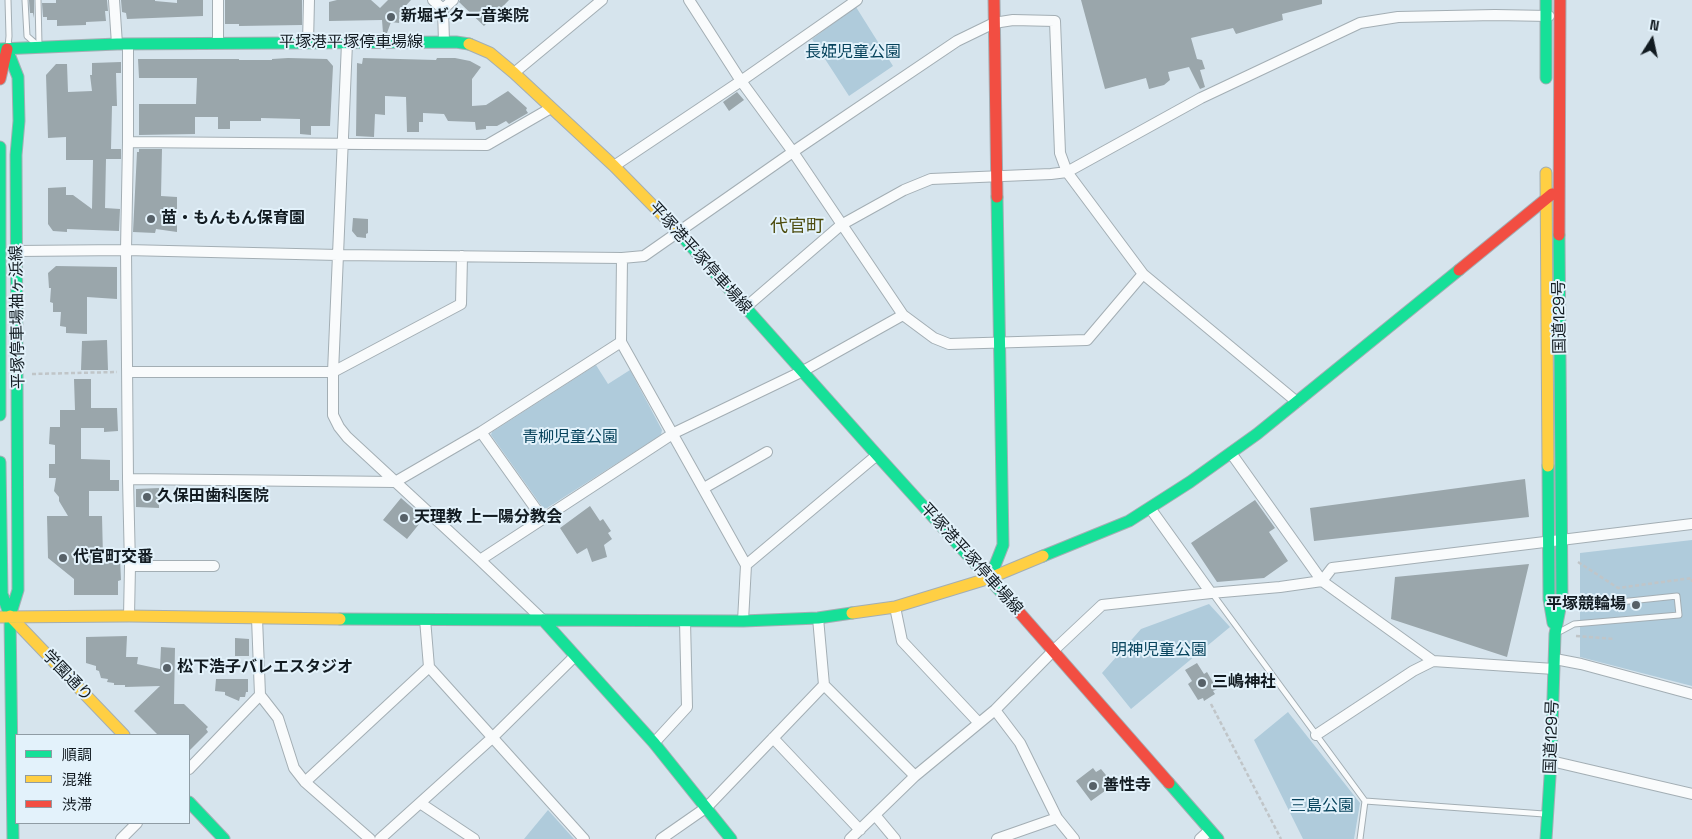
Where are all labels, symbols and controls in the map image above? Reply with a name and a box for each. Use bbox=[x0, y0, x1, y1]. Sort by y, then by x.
place label: 新堀ギター音楽院 bbox=[401, 7, 529, 27]
marker: 新堀ギター音楽院 bbox=[385, 11, 397, 23]
north arrow bbox=[1627, 15, 1677, 65]
text: N bbox=[1648, 16, 1661, 35]
street label: 平塚港平塚停車場線 bbox=[279, 33, 423, 53]
park label: 長姫児童公園 bbox=[805, 43, 901, 63]
street label: 平塚港平塚停車場線 bbox=[645, 198, 755, 318]
place label: 苗・もんもん保育園 bbox=[161, 209, 305, 229]
marker: 苗・もんもん保育園 bbox=[145, 213, 157, 225]
district label: 代官町 bbox=[770, 216, 824, 238]
street label: 平塚停車場袖ヶ浜線 bbox=[7, 245, 29, 389]
street label: 国道129号 bbox=[1550, 280, 1570, 354]
park label: 青柳児童公園 bbox=[522, 428, 618, 448]
place label: 久保田歯科医院 bbox=[157, 487, 269, 507]
marker: 久保田歯科医院 bbox=[141, 491, 153, 503]
street label: 平塚港平塚停車場線 bbox=[916, 499, 1026, 619]
place label: 天理教 上一陽分教会 bbox=[414, 508, 562, 528]
marker: 天理教 上一陽分教会 bbox=[398, 512, 410, 524]
place label: 代官町交番 bbox=[73, 548, 153, 568]
marker: 代官町交番 bbox=[57, 552, 69, 564]
place label: 平塚競輪場 bbox=[1546, 595, 1626, 615]
marker: 平塚競輪場 bbox=[1630, 599, 1642, 611]
park label: 明神児童公園 bbox=[1111, 641, 1207, 661]
street label: 学園通り bbox=[38, 646, 96, 706]
place label: 松下浩子バレエスタジオ bbox=[177, 658, 353, 678]
marker: 松下浩子バレエスタジオ bbox=[161, 662, 173, 674]
place label: 三嶋神社 bbox=[1212, 673, 1276, 693]
marker: 三嶋神社 bbox=[1196, 677, 1208, 689]
street label: 国道129号 bbox=[1541, 700, 1563, 774]
legend bbox=[15, 734, 190, 824]
text: 順調 bbox=[62, 745, 92, 764]
text: 混雑 bbox=[62, 770, 92, 789]
place label: 善性寺 bbox=[1103, 776, 1151, 796]
marker: 善性寺 bbox=[1087, 780, 1099, 792]
text: 渋滞 bbox=[62, 795, 92, 814]
park label: 三島公園 bbox=[1290, 797, 1354, 817]

